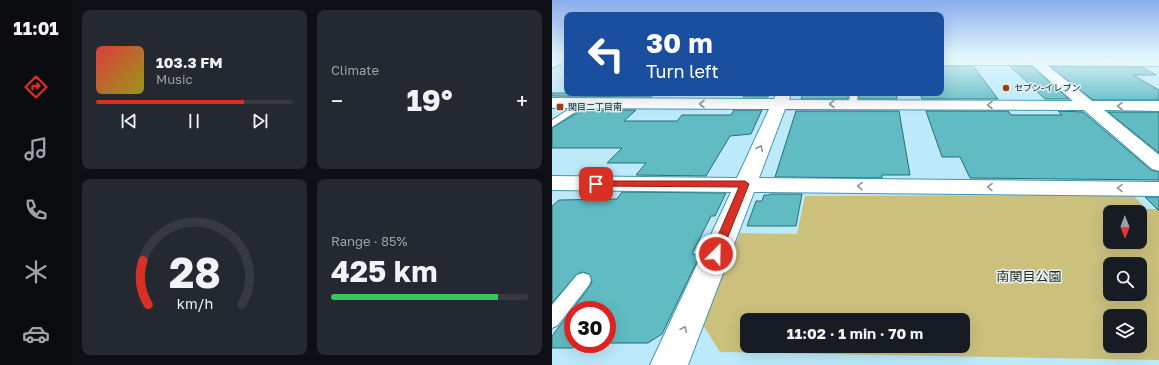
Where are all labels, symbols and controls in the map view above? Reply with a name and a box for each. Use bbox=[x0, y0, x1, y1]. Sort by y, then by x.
text: 11:01 bbox=[13, 17, 59, 39]
text: 30 m bbox=[646, 26, 713, 59]
icon: left bbox=[580, 28, 632, 80]
text: 103.3 FM bbox=[156, 53, 223, 71]
text: Turn left bbox=[646, 60, 719, 82]
text: Climate bbox=[331, 62, 379, 78]
text: Music bbox=[156, 71, 193, 87]
icon: directions bbox=[22, 73, 50, 101]
text: 19° bbox=[406, 82, 453, 118]
place label: セブン-イレブン bbox=[1014, 82, 1080, 93]
marker: セブン-イレブン bbox=[1001, 83, 1011, 93]
text: − bbox=[331, 87, 343, 114]
text: + bbox=[516, 87, 528, 114]
one-way arrow bbox=[699, 100, 705, 108]
one-way arrow bbox=[829, 100, 835, 109]
place label: 関目二丁目南 bbox=[568, 101, 622, 112]
one-way arrow bbox=[987, 101, 993, 109]
marker: 関目二丁目南 bbox=[555, 102, 565, 112]
one-way arrow bbox=[1117, 102, 1123, 110]
icon: previous bbox=[118, 110, 140, 132]
icon: pause bbox=[183, 110, 205, 132]
icon: next bbox=[249, 110, 271, 132]
icon: music bbox=[22, 135, 50, 163]
one-way arrow bbox=[755, 145, 763, 152]
pin bbox=[579, 167, 613, 201]
icon: arrive bbox=[585, 173, 607, 195]
one-way arrow bbox=[857, 182, 863, 190]
one-way arrow bbox=[987, 183, 993, 191]
one-way arrow bbox=[1117, 184, 1123, 192]
icon: phone bbox=[22, 196, 50, 224]
north arrow bbox=[1103, 205, 1147, 249]
map controls bbox=[1103, 205, 1147, 353]
text: Range · 85% bbox=[331, 233, 407, 249]
position arrow bbox=[695, 233, 737, 275]
text: 28 bbox=[169, 247, 221, 297]
text: 425 km bbox=[331, 253, 438, 289]
button: search bbox=[1103, 257, 1147, 301]
icon: climate bbox=[22, 258, 50, 286]
park label: 南関目公園 bbox=[996, 268, 1062, 284]
text: km/h bbox=[176, 294, 213, 311]
speed limit sign: 30 bbox=[564, 301, 616, 353]
button: layers bbox=[1103, 309, 1147, 353]
icon: car bbox=[22, 320, 50, 348]
text: 11:02 · 1 min · 70 m bbox=[787, 324, 923, 342]
one-way arrow bbox=[679, 326, 687, 333]

